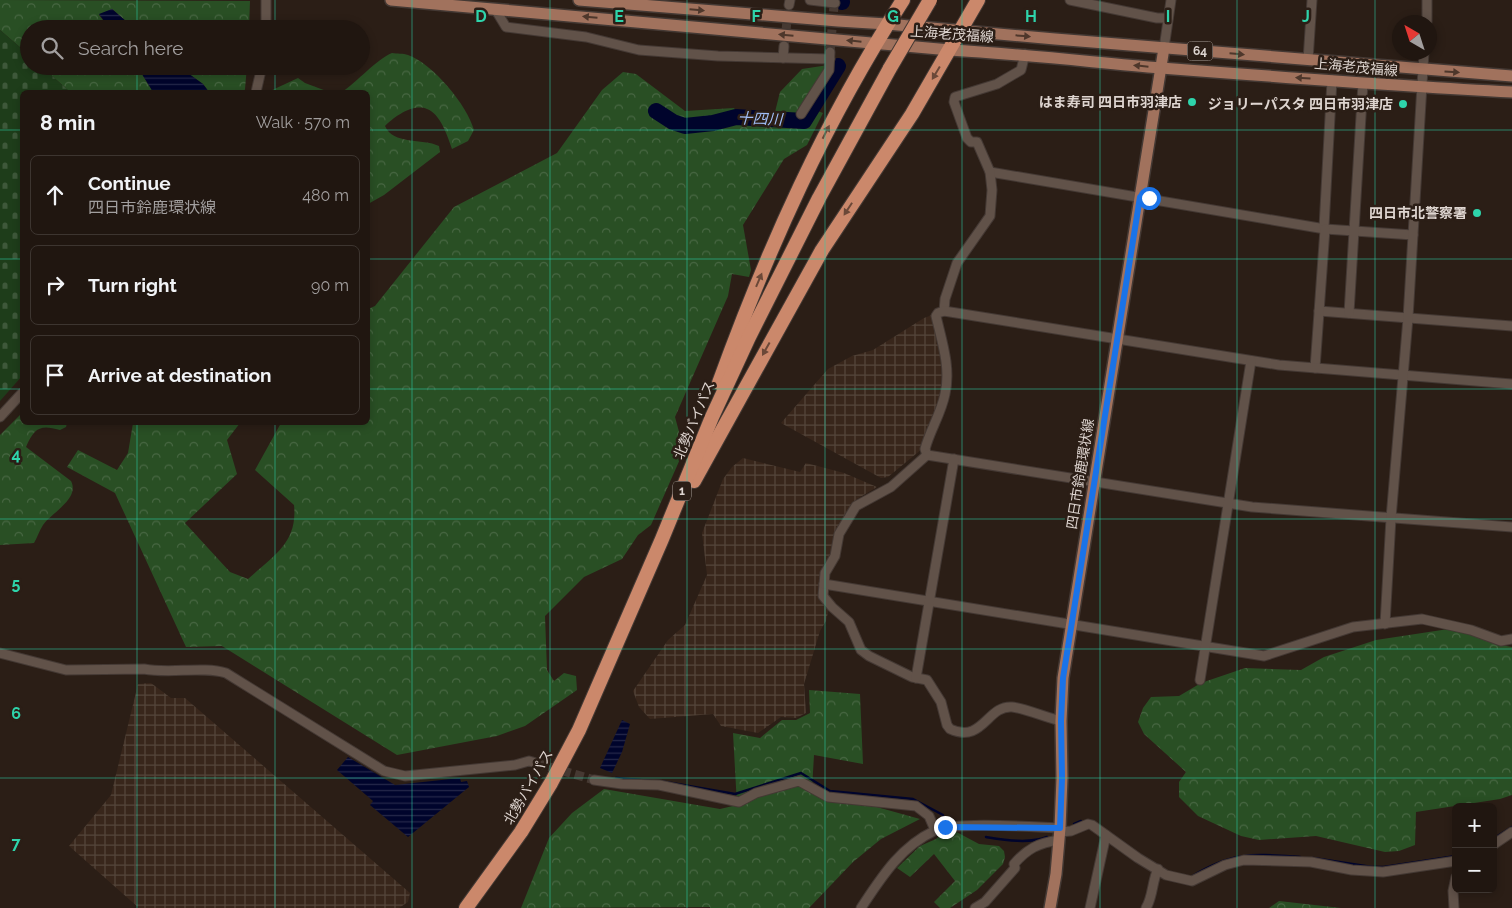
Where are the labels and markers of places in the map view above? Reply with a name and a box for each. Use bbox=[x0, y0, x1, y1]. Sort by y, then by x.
place label: はま寿司 四日市羽津店 bbox=[1039, 94, 1182, 110]
marker: はま寿司 四日市羽津店 bbox=[1186, 96, 1198, 108]
place label: ジョリーパスタ 四日市羽津店 bbox=[1208, 96, 1393, 112]
marker: ジョリーパスタ 四日市羽津店 bbox=[1397, 98, 1409, 110]
place label: 四日市北警察署 bbox=[1369, 205, 1467, 221]
marker: 四日市北警察署 bbox=[1471, 207, 1483, 219]

